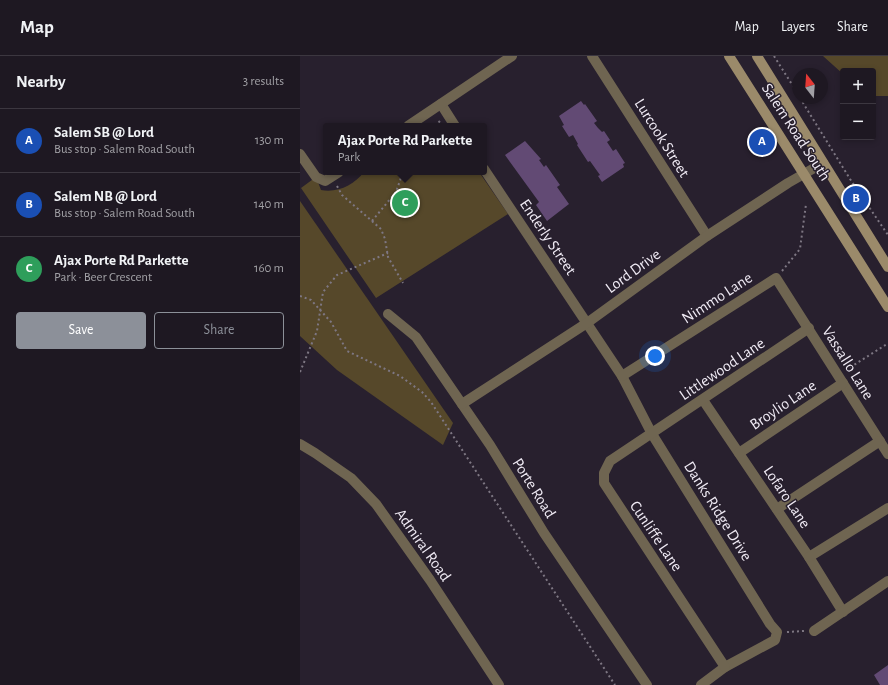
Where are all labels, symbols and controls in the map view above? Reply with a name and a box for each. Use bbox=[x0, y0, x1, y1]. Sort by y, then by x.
text: Map bbox=[20, 18, 54, 37]
text: Map bbox=[734, 20, 759, 34]
text: Layers bbox=[781, 20, 815, 34]
text: Share bbox=[837, 20, 868, 34]
north arrow bbox=[792, 68, 828, 104]
map controls bbox=[840, 68, 876, 140]
button: + bbox=[840, 68, 876, 104]
text: Nearby bbox=[16, 73, 66, 90]
text: 3 results bbox=[243, 75, 284, 88]
street label: Salem Road South bbox=[759, 80, 833, 184]
street label: Lurcook Street bbox=[632, 96, 692, 180]
button: − bbox=[840, 104, 876, 140]
popup bbox=[323, 123, 487, 175]
text: Salem SB @ Lord bbox=[54, 125, 154, 140]
pin: A bbox=[749, 127, 775, 157]
text: Ajax Porte Rd Parkette bbox=[338, 133, 472, 148]
text: A bbox=[25, 134, 33, 147]
text: 130 m bbox=[255, 134, 284, 147]
text: Bus stop · Salem Road South bbox=[54, 143, 195, 156]
text: Park bbox=[338, 151, 360, 164]
pin: B bbox=[843, 184, 869, 214]
pin: C bbox=[392, 188, 418, 218]
text: Salem NB @ Lord bbox=[54, 189, 157, 204]
street label: Enderly Street bbox=[516, 196, 579, 278]
text: B bbox=[25, 198, 33, 211]
text: 140 m bbox=[254, 198, 284, 211]
text: Bus stop · Salem Road South bbox=[54, 207, 195, 220]
street label: Lord Drive bbox=[603, 246, 663, 296]
text: Ajax Porte Rd Parkette bbox=[54, 253, 188, 268]
text: C bbox=[26, 262, 32, 275]
text: 160 m bbox=[254, 262, 284, 275]
street label: Nimmo Lane bbox=[679, 269, 755, 327]
text: Park · Beer Crescent bbox=[54, 271, 152, 284]
button: Save bbox=[16, 312, 146, 349]
button: Share bbox=[154, 312, 284, 349]
street label: Vassallo Lane bbox=[819, 324, 877, 402]
street label: Littlewood Lane bbox=[677, 335, 767, 403]
your location bbox=[645, 346, 665, 366]
street label: Broylio Lane bbox=[747, 377, 819, 434]
street label: Porte Road bbox=[509, 455, 559, 521]
street label: Danks Ridge Drive bbox=[681, 459, 755, 563]
street label: Lofaro Lane bbox=[760, 463, 814, 531]
street label: Cunliffe Lane bbox=[627, 498, 685, 574]
street label: Admiral Road bbox=[392, 506, 454, 584]

